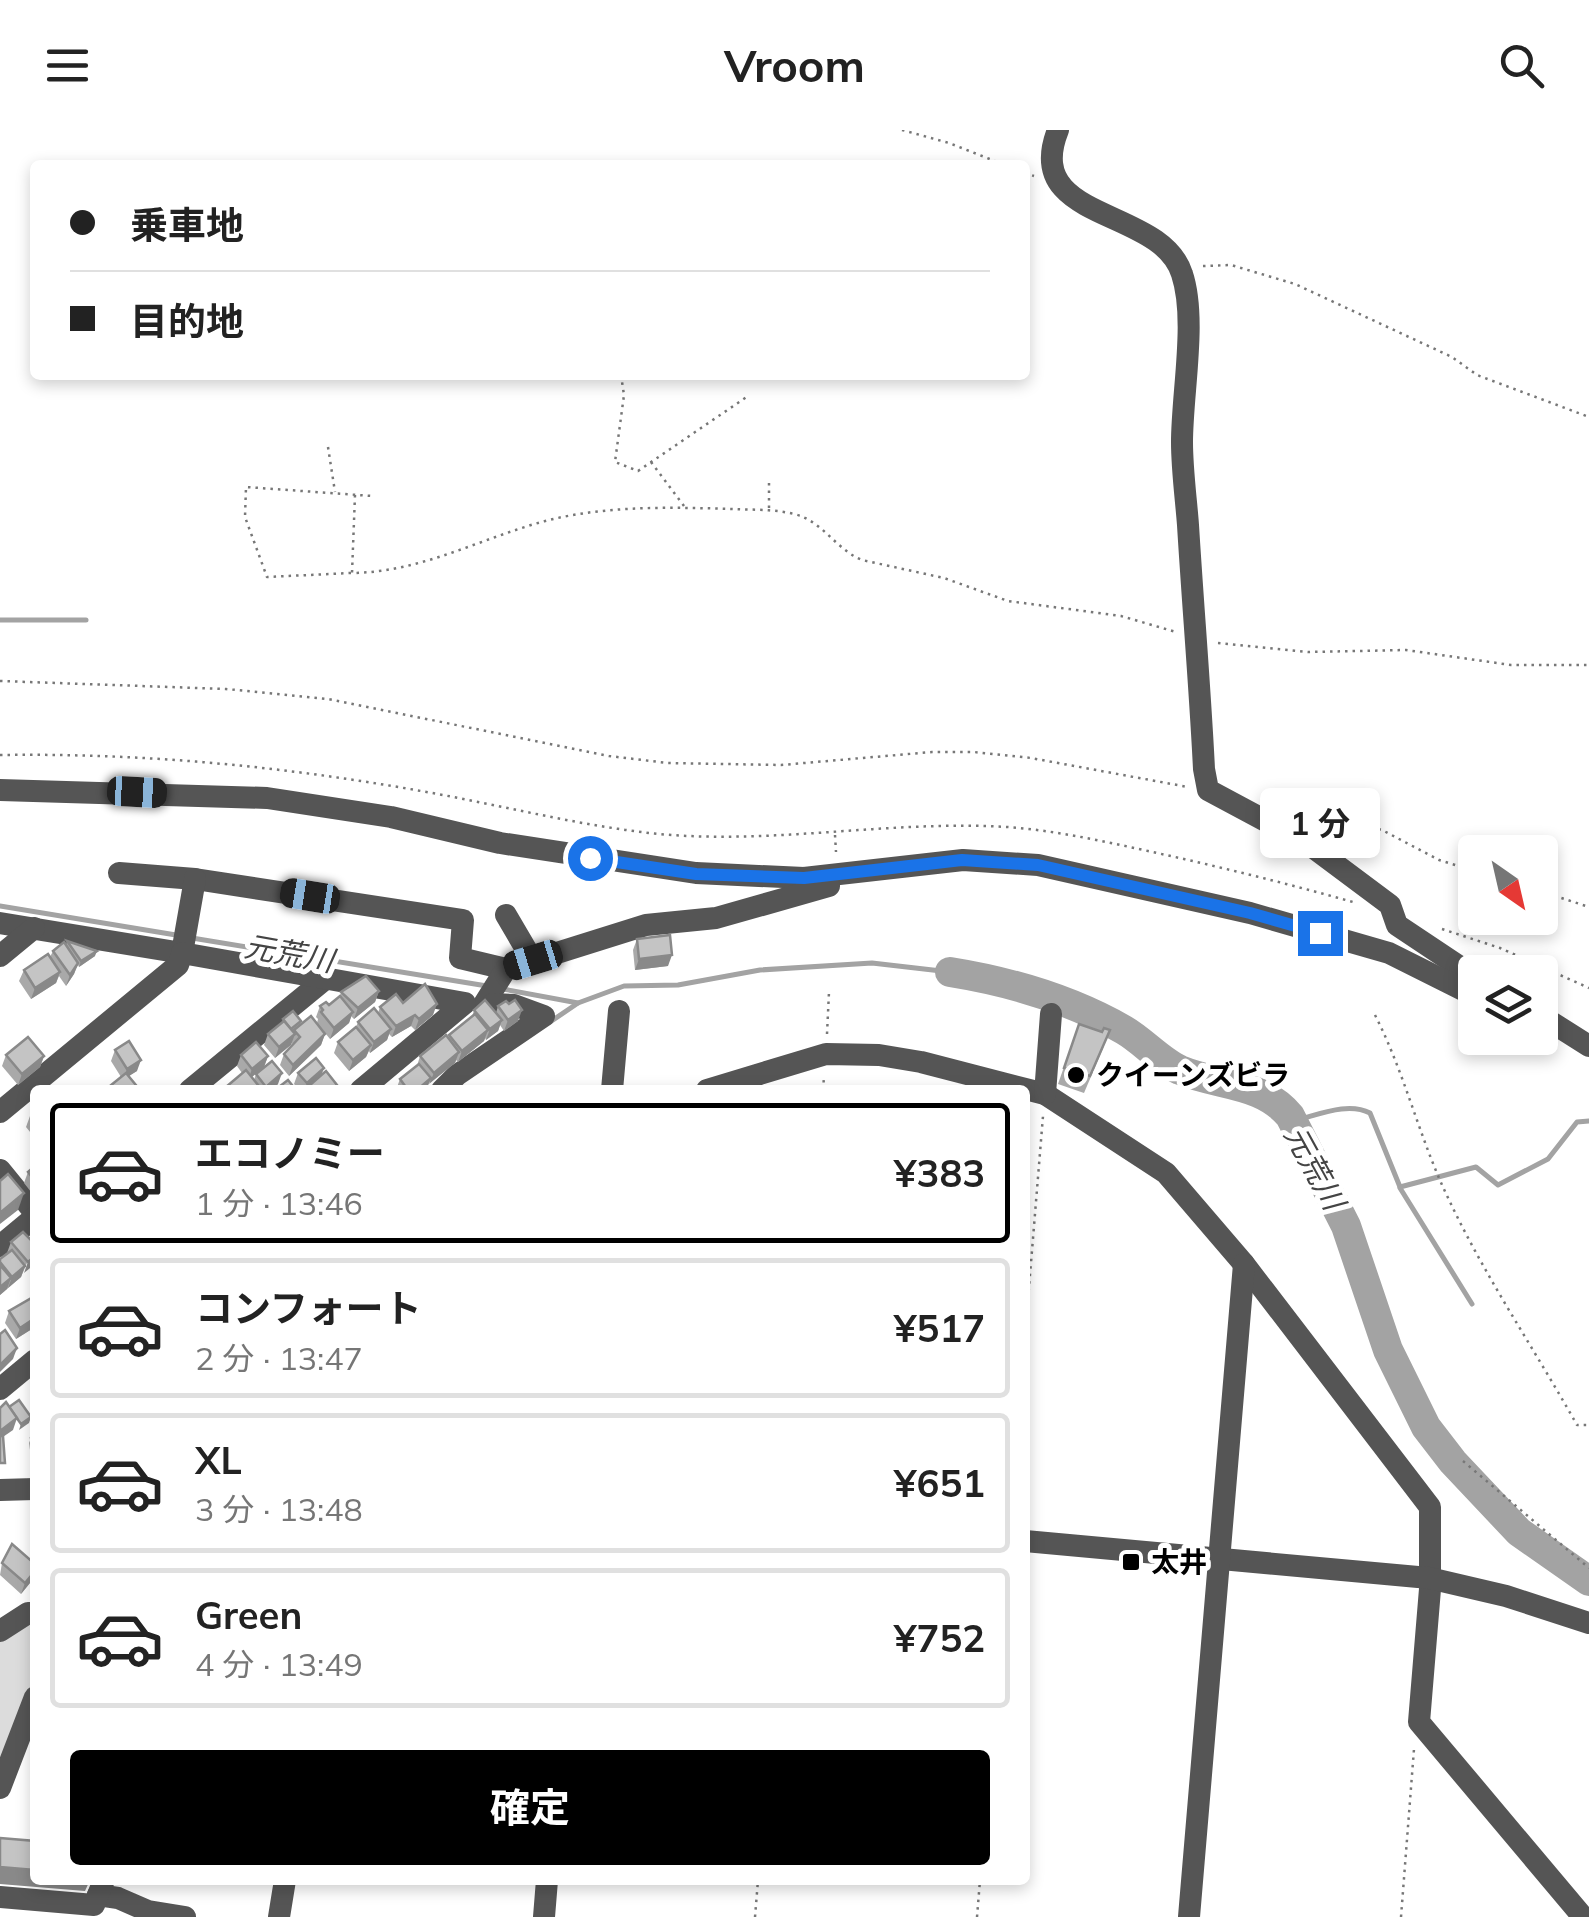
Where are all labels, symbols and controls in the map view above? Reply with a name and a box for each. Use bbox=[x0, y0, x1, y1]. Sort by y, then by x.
text: Vroom bbox=[724, 37, 865, 93]
icon: menu bbox=[40, 38, 95, 93]
icon: search bbox=[1494, 38, 1549, 93]
text: 乗車地 bbox=[130, 201, 244, 249]
text: 目的地 bbox=[130, 297, 244, 345]
car bbox=[106, 775, 168, 809]
callout: 1 分 bbox=[1260, 788, 1380, 858]
text: 1 分 bbox=[1290, 803, 1350, 843]
north arrow bbox=[1458, 835, 1558, 935]
map controls bbox=[1458, 835, 1558, 1055]
route start bbox=[568, 836, 613, 881]
car bbox=[278, 876, 342, 916]
route end bbox=[1298, 911, 1343, 956]
water label: 元荒川 bbox=[242, 926, 340, 980]
car bbox=[500, 937, 566, 983]
button: layers bbox=[1458, 955, 1558, 1055]
place label: クイーンズビラ bbox=[1096, 1057, 1290, 1092]
marker: クイーンズビラ bbox=[1065, 1064, 1087, 1086]
water label: 元荒川 bbox=[1276, 1119, 1355, 1219]
icon: car bbox=[75, 1128, 165, 1218]
text: エコノミー bbox=[195, 1129, 385, 1177]
text: ¥383 bbox=[894, 1149, 985, 1197]
text: 1 分 · 13:46 bbox=[195, 1183, 363, 1223]
icon: car bbox=[75, 1283, 165, 1373]
text: コンフォート bbox=[195, 1284, 422, 1332]
text: ¥517 bbox=[894, 1304, 985, 1352]
text: 2 分 · 13:47 bbox=[195, 1338, 363, 1378]
text: XL bbox=[195, 1436, 242, 1484]
icon: car bbox=[75, 1438, 165, 1528]
text: ¥651 bbox=[894, 1459, 985, 1507]
text: 3 分 · 13:48 bbox=[195, 1489, 363, 1529]
place label: 太井 bbox=[1151, 1544, 1207, 1579]
marker: 太井 bbox=[1120, 1551, 1142, 1573]
text: Green bbox=[195, 1591, 302, 1639]
icon: car bbox=[75, 1593, 165, 1683]
text: ¥752 bbox=[894, 1614, 985, 1662]
text: 4 分 · 13:49 bbox=[195, 1644, 363, 1684]
button: 確定 bbox=[70, 1750, 990, 1865]

